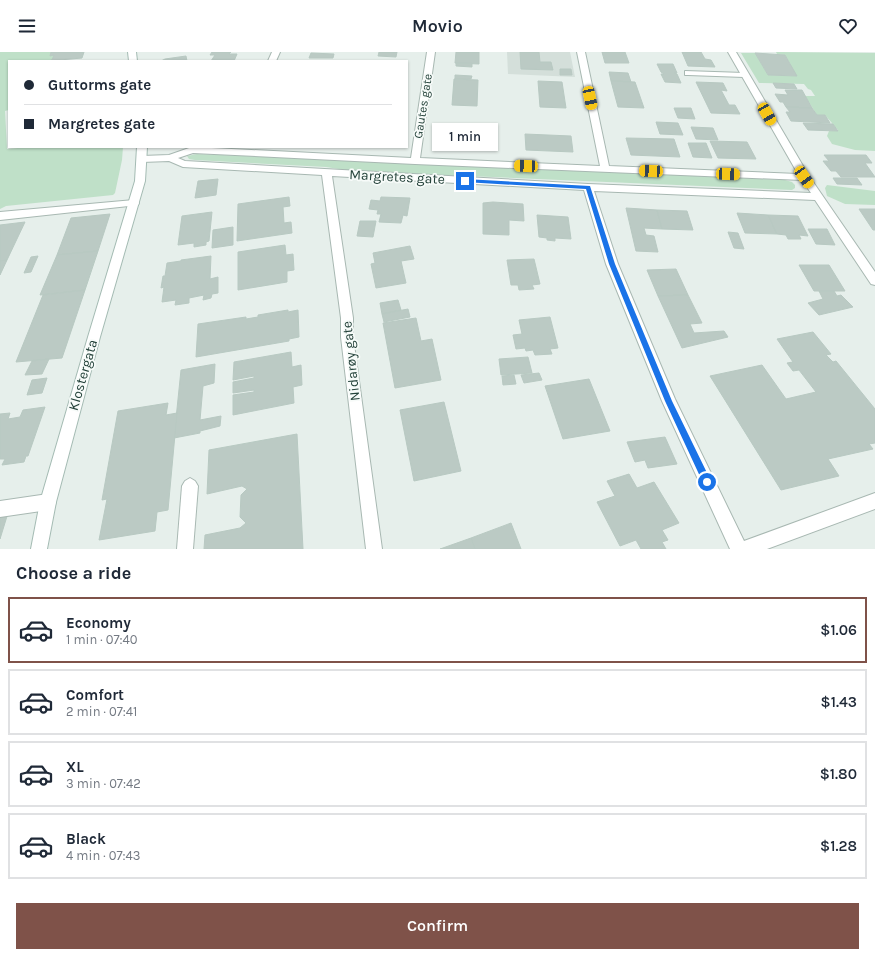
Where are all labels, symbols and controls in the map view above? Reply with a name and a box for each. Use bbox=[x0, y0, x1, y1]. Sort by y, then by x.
icon: menu bbox=[16, 15, 38, 37]
text: Movio bbox=[412, 15, 463, 37]
icon: heart bbox=[837, 15, 859, 37]
street label: Gautes gate bbox=[411, 73, 435, 139]
text: Guttorms gate bbox=[48, 76, 151, 94]
car bbox=[582, 85, 598, 111]
car bbox=[756, 101, 778, 127]
text: Margretes gate bbox=[48, 115, 155, 133]
callout: 1 min bbox=[432, 123, 498, 151]
text: 1 min bbox=[449, 129, 481, 144]
car bbox=[514, 160, 538, 172]
car bbox=[639, 164, 663, 178]
car bbox=[792, 164, 816, 190]
street label: Margretes gate bbox=[349, 166, 445, 188]
car bbox=[716, 168, 740, 180]
route end bbox=[456, 172, 474, 190]
street label: Nidarøy gate bbox=[338, 320, 364, 402]
street label: Klostergata bbox=[65, 337, 101, 413]
route start bbox=[698, 473, 716, 491]
text: Choose a ride bbox=[16, 562, 131, 584]
icon: car bbox=[18, 612, 54, 648]
text: Economy bbox=[66, 614, 131, 632]
text: $1.06 bbox=[820, 621, 857, 639]
text: 1 min · 07:40 bbox=[66, 632, 138, 647]
icon: car bbox=[18, 684, 54, 720]
text: Comfort bbox=[66, 686, 124, 704]
text: $1.43 bbox=[821, 693, 857, 711]
text: 2 min · 07:41 bbox=[66, 704, 137, 719]
icon: car bbox=[18, 756, 54, 792]
text: XL bbox=[66, 758, 84, 776]
text: $1.80 bbox=[820, 765, 857, 783]
text: 3 min · 07:42 bbox=[66, 776, 141, 791]
icon: car bbox=[18, 828, 54, 864]
text: Black bbox=[66, 830, 106, 848]
text: $1.28 bbox=[820, 837, 857, 855]
text: 4 min · 07:43 bbox=[66, 848, 140, 863]
button: Confirm bbox=[16, 903, 859, 949]

